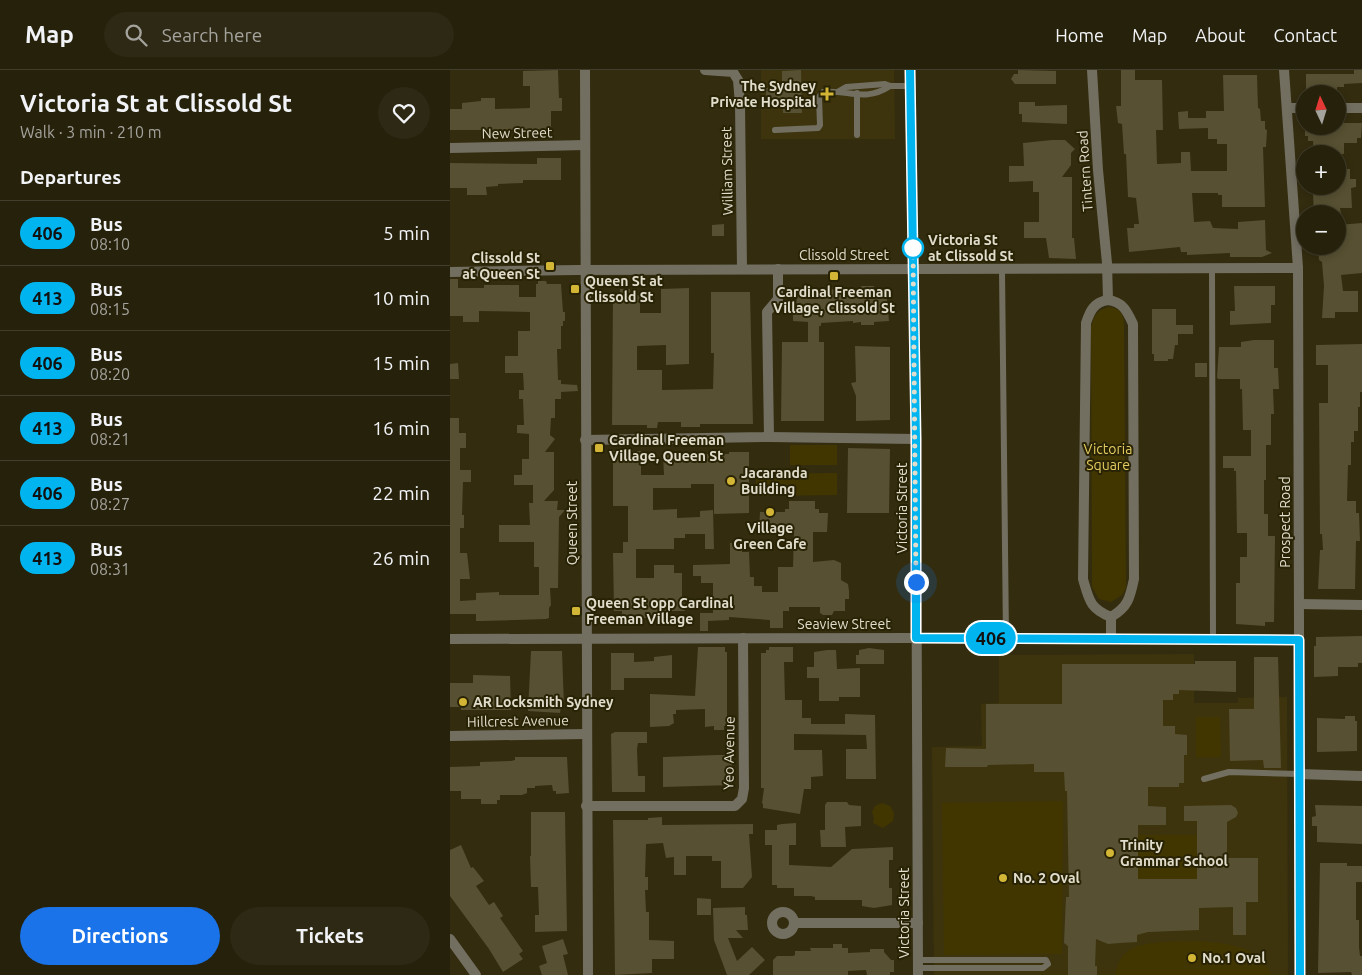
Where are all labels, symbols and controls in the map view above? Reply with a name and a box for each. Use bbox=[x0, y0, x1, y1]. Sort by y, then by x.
search box bbox=[104, 12, 454, 57]
text: Map bbox=[25, 21, 74, 48]
icon: search bbox=[122, 21, 150, 49]
text: Search here bbox=[162, 24, 262, 46]
text: Home bbox=[1055, 25, 1104, 45]
text: Map bbox=[1132, 25, 1167, 45]
text: About bbox=[1195, 25, 1245, 45]
text: Contact bbox=[1273, 25, 1337, 45]
place label: The Sydney Private Hospital bbox=[710, 78, 817, 110]
north arrow bbox=[1296, 85, 1346, 135]
map controls bbox=[1296, 85, 1346, 255]
button: heart bbox=[378, 87, 430, 139]
marker: The Sydney Private Hospital bbox=[820, 87, 834, 101]
text: Victoria St at Clissold St bbox=[20, 90, 292, 117]
text: Walk · 3 min · 210 m bbox=[20, 123, 162, 141]
street label: New Street bbox=[481, 124, 553, 142]
street label: William Street bbox=[718, 126, 736, 216]
street label: Tintern Road bbox=[1074, 130, 1096, 212]
button: + bbox=[1296, 145, 1346, 195]
text: Departures bbox=[20, 166, 121, 188]
button: − bbox=[1296, 205, 1346, 255]
text: Bus bbox=[90, 213, 123, 235]
text: 5 min bbox=[383, 222, 430, 244]
text: 406 bbox=[32, 223, 63, 243]
place label: Victoria St at Clissold St bbox=[928, 232, 1014, 264]
text: 08:10 bbox=[90, 235, 130, 253]
marker: Victoria St at Clissold St bbox=[902, 237, 924, 259]
street label: Clissold Street bbox=[799, 247, 890, 263]
place label: Clissold St at Queen St bbox=[462, 250, 540, 282]
marker: Clissold St at Queen St bbox=[544, 260, 556, 272]
marker: Cardinal Freeman Village, Clissold St bbox=[828, 270, 840, 282]
place label: Queen St at Clissold St bbox=[585, 273, 663, 305]
text: Bus bbox=[90, 278, 123, 300]
marker: Queen St at Clissold St bbox=[569, 283, 581, 295]
place label: Cardinal Freeman Village, Clissold St bbox=[773, 284, 895, 316]
text: 10 min bbox=[372, 287, 430, 309]
text: 413 bbox=[32, 288, 63, 308]
text: 08:15 bbox=[90, 300, 130, 318]
text: Bus bbox=[90, 343, 123, 365]
text: 15 min bbox=[372, 352, 430, 374]
text: 406 bbox=[32, 353, 63, 373]
text: 08:20 bbox=[90, 365, 130, 383]
text: Bus bbox=[90, 408, 123, 430]
text: 16 min bbox=[372, 417, 430, 439]
text: 413 bbox=[32, 418, 63, 438]
text: 08:21 bbox=[90, 430, 130, 448]
place label: Cardinal Freeman Village, Queen St bbox=[609, 432, 724, 464]
park label: Victoria Square bbox=[1084, 441, 1132, 473]
marker: Cardinal Freeman Village, Queen St bbox=[593, 442, 605, 454]
street label: Victoria Street bbox=[894, 462, 910, 554]
place label: Jacaranda Building bbox=[741, 465, 808, 497]
text: Bus bbox=[90, 473, 123, 495]
marker: Jacaranda Building bbox=[725, 475, 737, 487]
street label: Prospect Road bbox=[1277, 476, 1293, 568]
street label: Queen Street bbox=[564, 480, 580, 565]
text: 22 min bbox=[372, 482, 430, 504]
text: 406 bbox=[32, 483, 63, 503]
text: 08:27 bbox=[90, 495, 130, 513]
marker: Village Green Cafe bbox=[764, 506, 776, 518]
place label: Village Green Cafe bbox=[733, 520, 807, 552]
text: Bus bbox=[90, 538, 123, 560]
text: 26 min bbox=[372, 547, 430, 569]
text: 413 bbox=[32, 548, 63, 568]
text: 08:31 bbox=[90, 560, 130, 578]
your location bbox=[904, 570, 929, 595]
place label: Queen St opp Cardinal Freeman Village bbox=[586, 595, 733, 627]
marker: Queen St opp Cardinal Freeman Village bbox=[570, 605, 582, 617]
street label: Seaview Street bbox=[797, 616, 891, 632]
line badge: 406 bbox=[962, 622, 1020, 654]
text: 406 bbox=[976, 628, 1006, 648]
place label: AR Locksmith Sydney bbox=[473, 694, 614, 710]
marker: AR Locksmith Sydney bbox=[457, 696, 469, 708]
street label: Hillcrest Avenue bbox=[467, 712, 569, 730]
street label: Yeo Avenue bbox=[720, 716, 738, 790]
place label: Trinity Grammar School bbox=[1120, 837, 1228, 869]
marker: Trinity Grammar School bbox=[1104, 847, 1116, 859]
street label: Victoria Street bbox=[896, 867, 912, 959]
place label: No. 2 Oval bbox=[1013, 870, 1080, 886]
marker: No. 2 Oval bbox=[997, 872, 1009, 884]
button: Directions bbox=[20, 907, 220, 965]
button: Tickets bbox=[230, 907, 430, 965]
place label: No.1 Oval bbox=[1202, 950, 1265, 966]
marker: No.1 Oval bbox=[1186, 952, 1198, 964]

